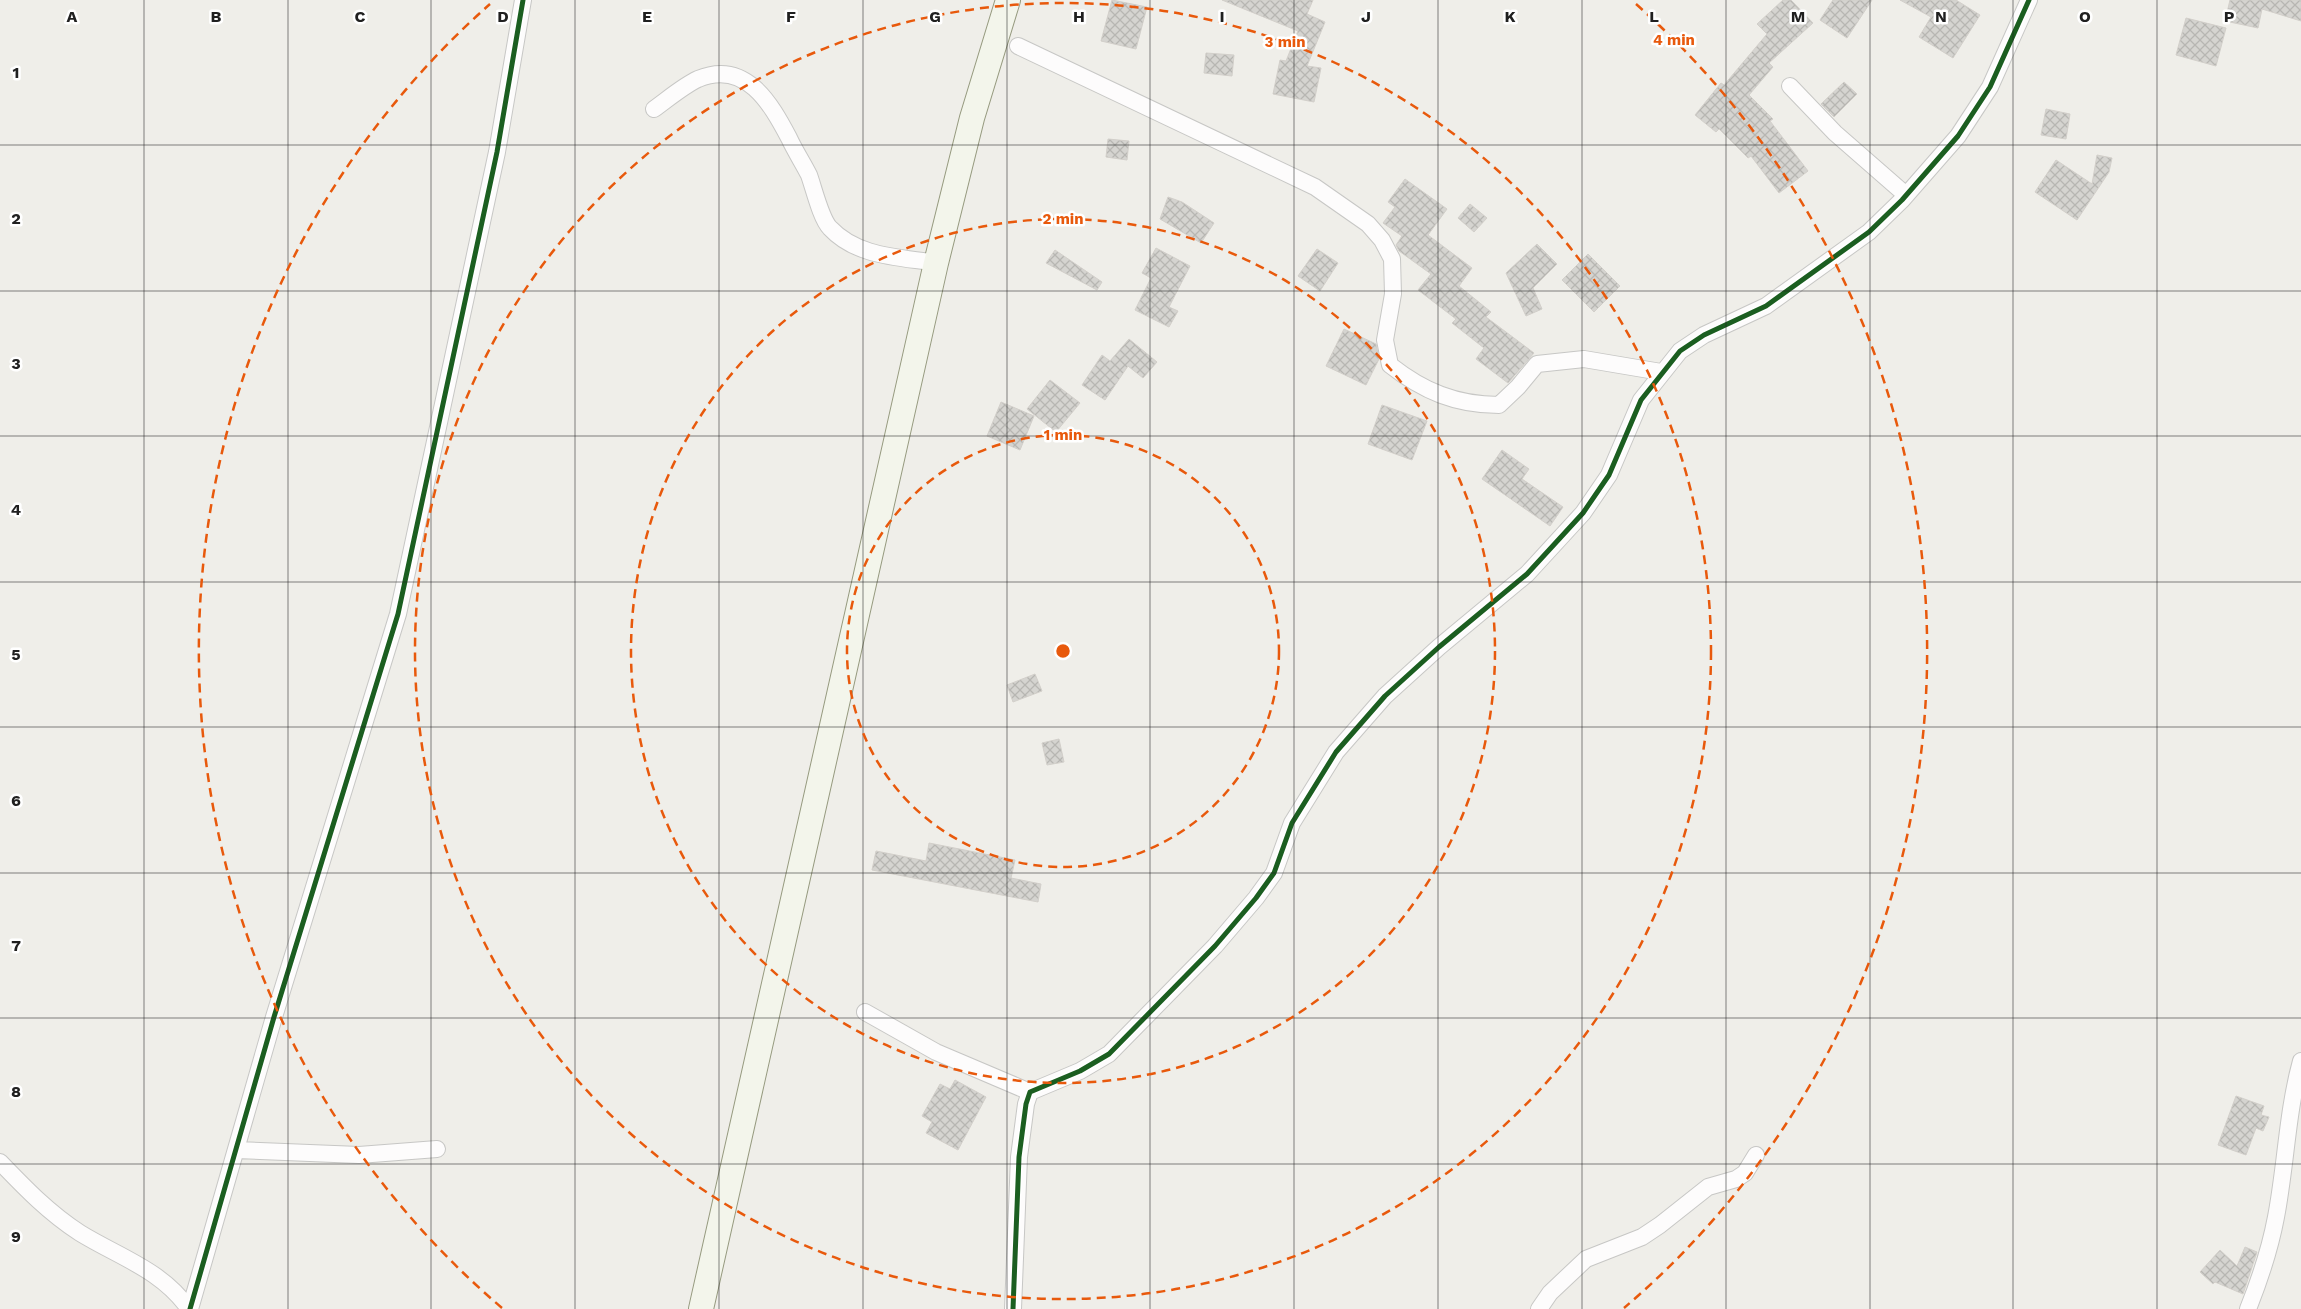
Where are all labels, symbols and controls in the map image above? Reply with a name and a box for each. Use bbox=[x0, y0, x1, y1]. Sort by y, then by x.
text: A bbox=[67, 7, 78, 26]
text: B bbox=[211, 7, 222, 26]
text: C bbox=[355, 7, 366, 26]
text: D bbox=[497, 7, 509, 26]
text: E bbox=[642, 7, 652, 26]
text: F bbox=[786, 7, 796, 26]
text: G bbox=[929, 7, 941, 26]
text: H bbox=[1073, 7, 1085, 26]
text: I bbox=[1219, 7, 1225, 26]
text: J bbox=[1361, 7, 1371, 26]
text: K bbox=[1504, 7, 1516, 26]
text: L bbox=[1649, 7, 1659, 26]
text: M bbox=[1791, 7, 1805, 26]
text: N bbox=[1935, 7, 1947, 26]
text: O bbox=[2079, 7, 2091, 26]
text: P bbox=[2224, 7, 2235, 26]
text: 4 min bbox=[1653, 31, 1695, 49]
text: 3 min bbox=[1265, 33, 1305, 51]
text: 1 bbox=[13, 63, 19, 82]
text: 2 bbox=[11, 209, 21, 228]
text: 2 min bbox=[1042, 210, 1084, 228]
text: 3 bbox=[11, 354, 21, 373]
text: 1 min bbox=[1044, 426, 1082, 444]
text: 4 bbox=[11, 500, 21, 519]
centre of rings bbox=[1054, 642, 1072, 660]
text: 5 bbox=[11, 645, 21, 664]
text: 6 bbox=[11, 791, 21, 810]
text: 7 bbox=[11, 936, 21, 955]
text: 8 bbox=[11, 1082, 21, 1101]
text: 9 bbox=[11, 1227, 21, 1246]

